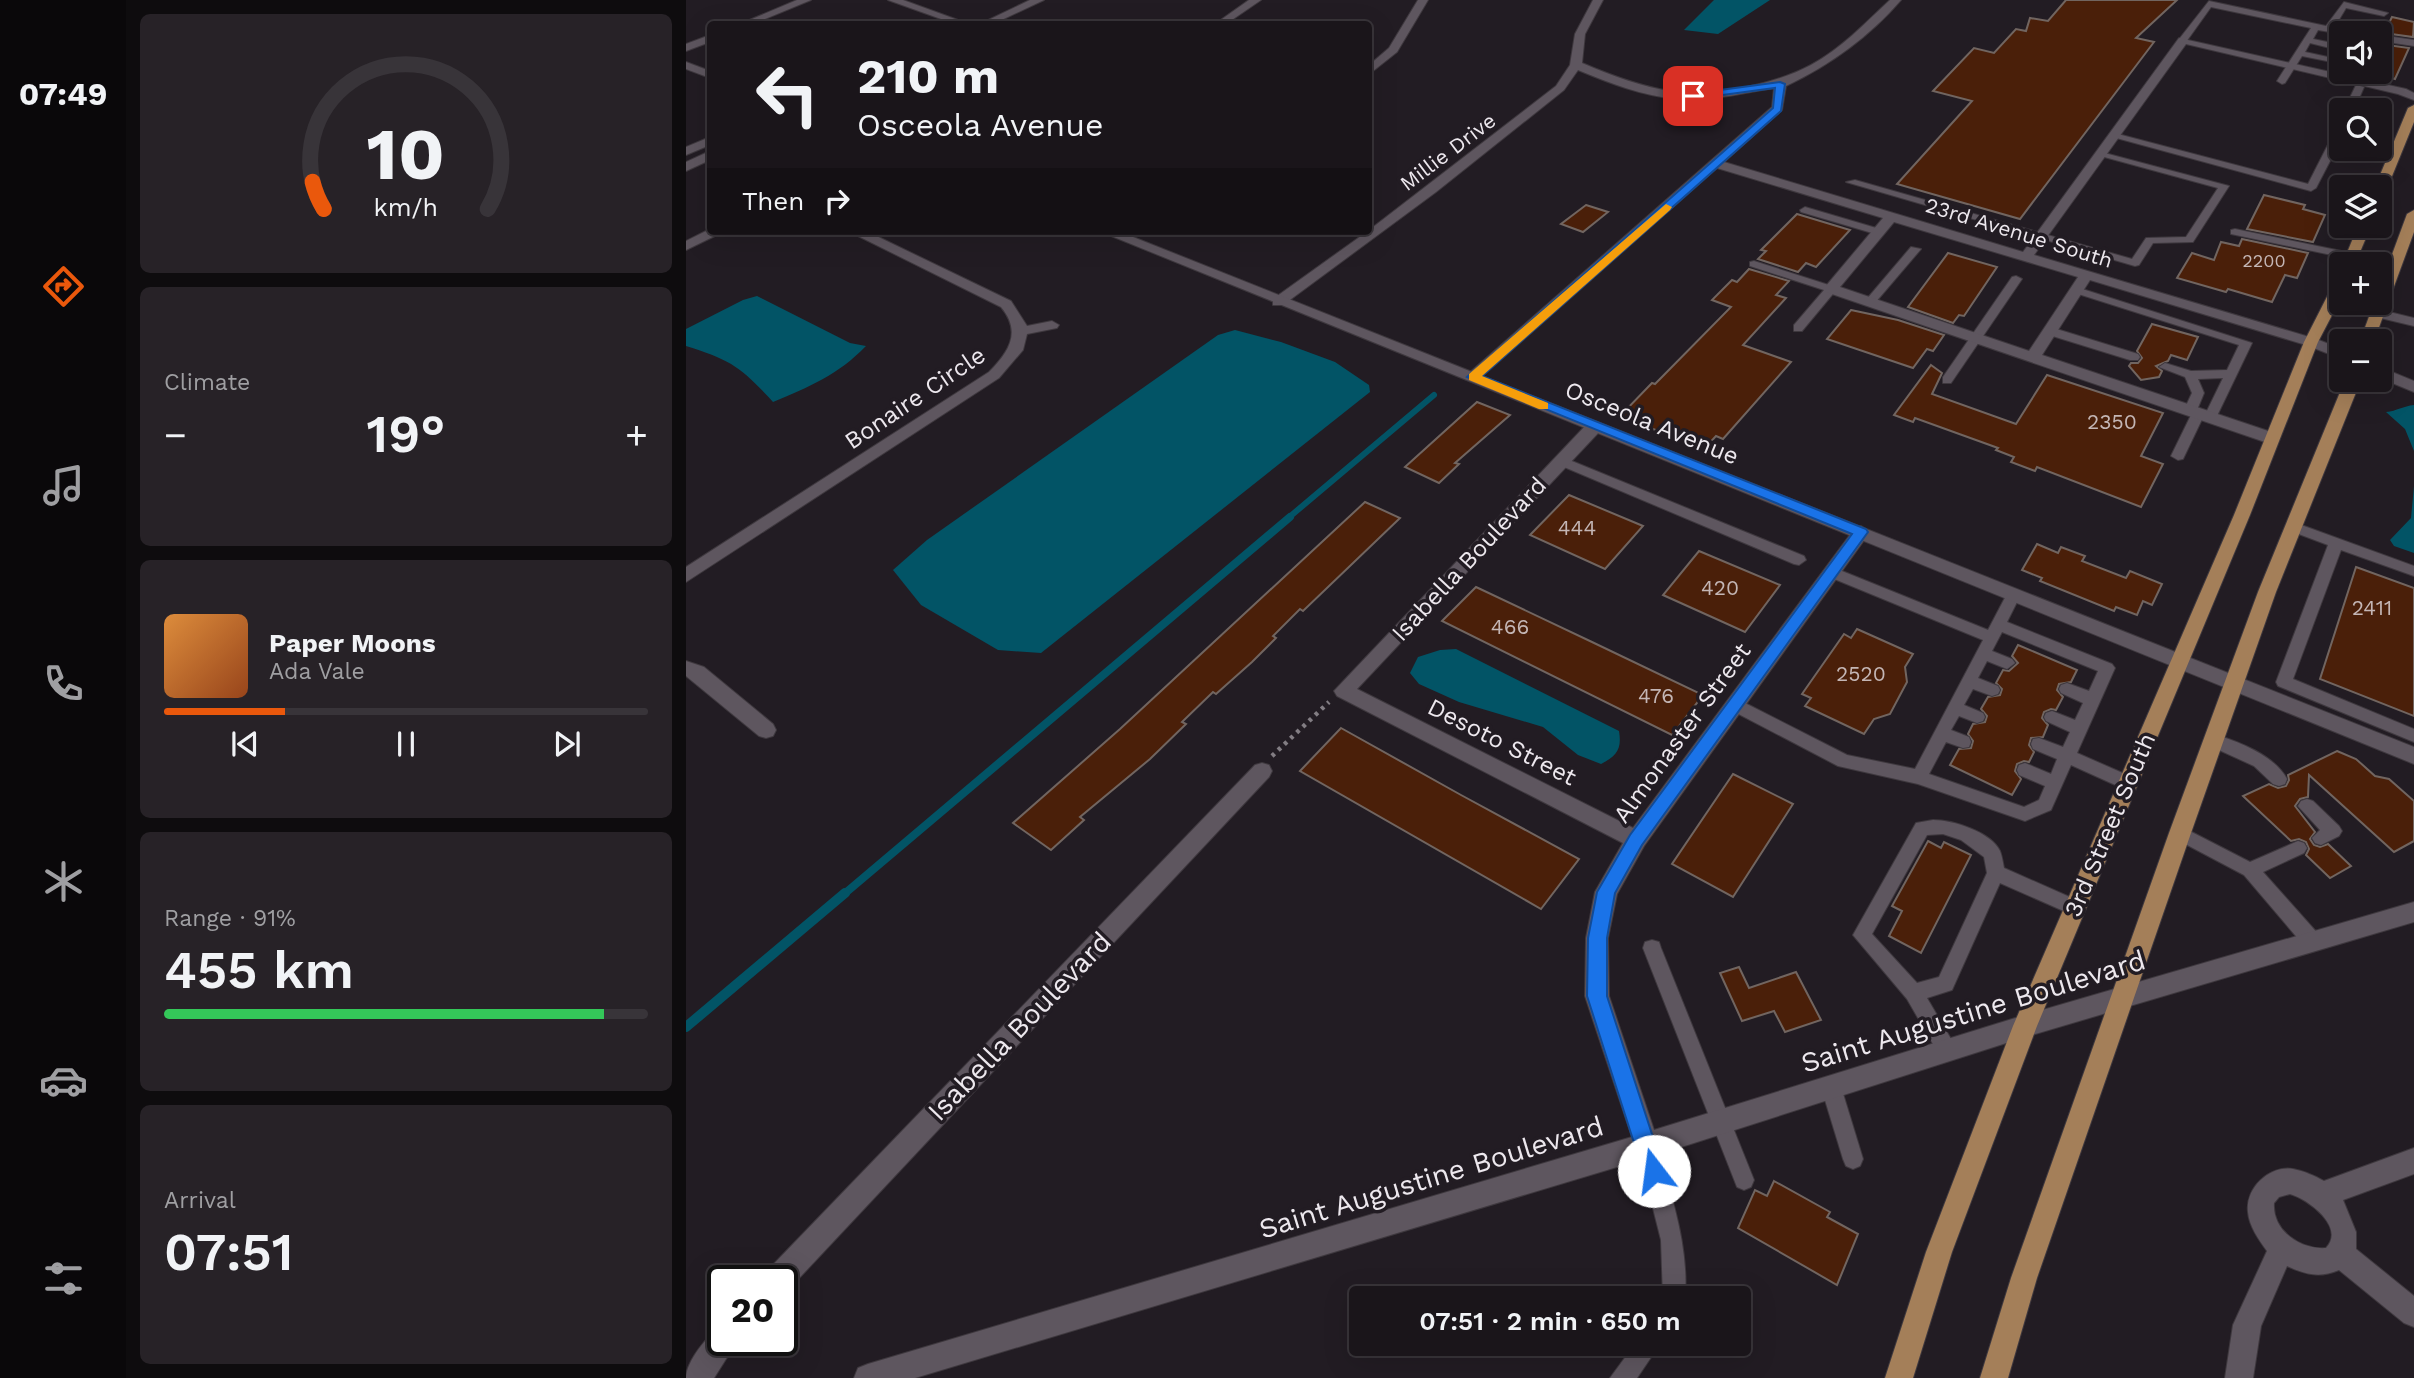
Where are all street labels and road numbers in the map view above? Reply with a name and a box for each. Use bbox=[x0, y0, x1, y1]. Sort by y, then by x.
street label: Millie Drive bbox=[1395, 107, 1501, 196]
street label: 23rd Avenue South bbox=[1923, 192, 2116, 273]
street label: Bonaire Circle bbox=[840, 341, 990, 455]
street label: Osceola Avenue bbox=[1561, 375, 1743, 471]
street label: Isabella Boulevard bbox=[1386, 471, 1552, 647]
street label: Almonaster Street bbox=[1607, 638, 1757, 828]
street label: Desoto Street bbox=[1423, 693, 1581, 791]
street label: 3rd Street South bbox=[2059, 729, 2161, 921]
street label: Isabella Boulevard bbox=[921, 925, 1118, 1128]
street label: Saint Augustine Boulevard bbox=[1797, 943, 2149, 1080]
street label: Saint Augustine Boulevard bbox=[1255, 1109, 1607, 1246]

